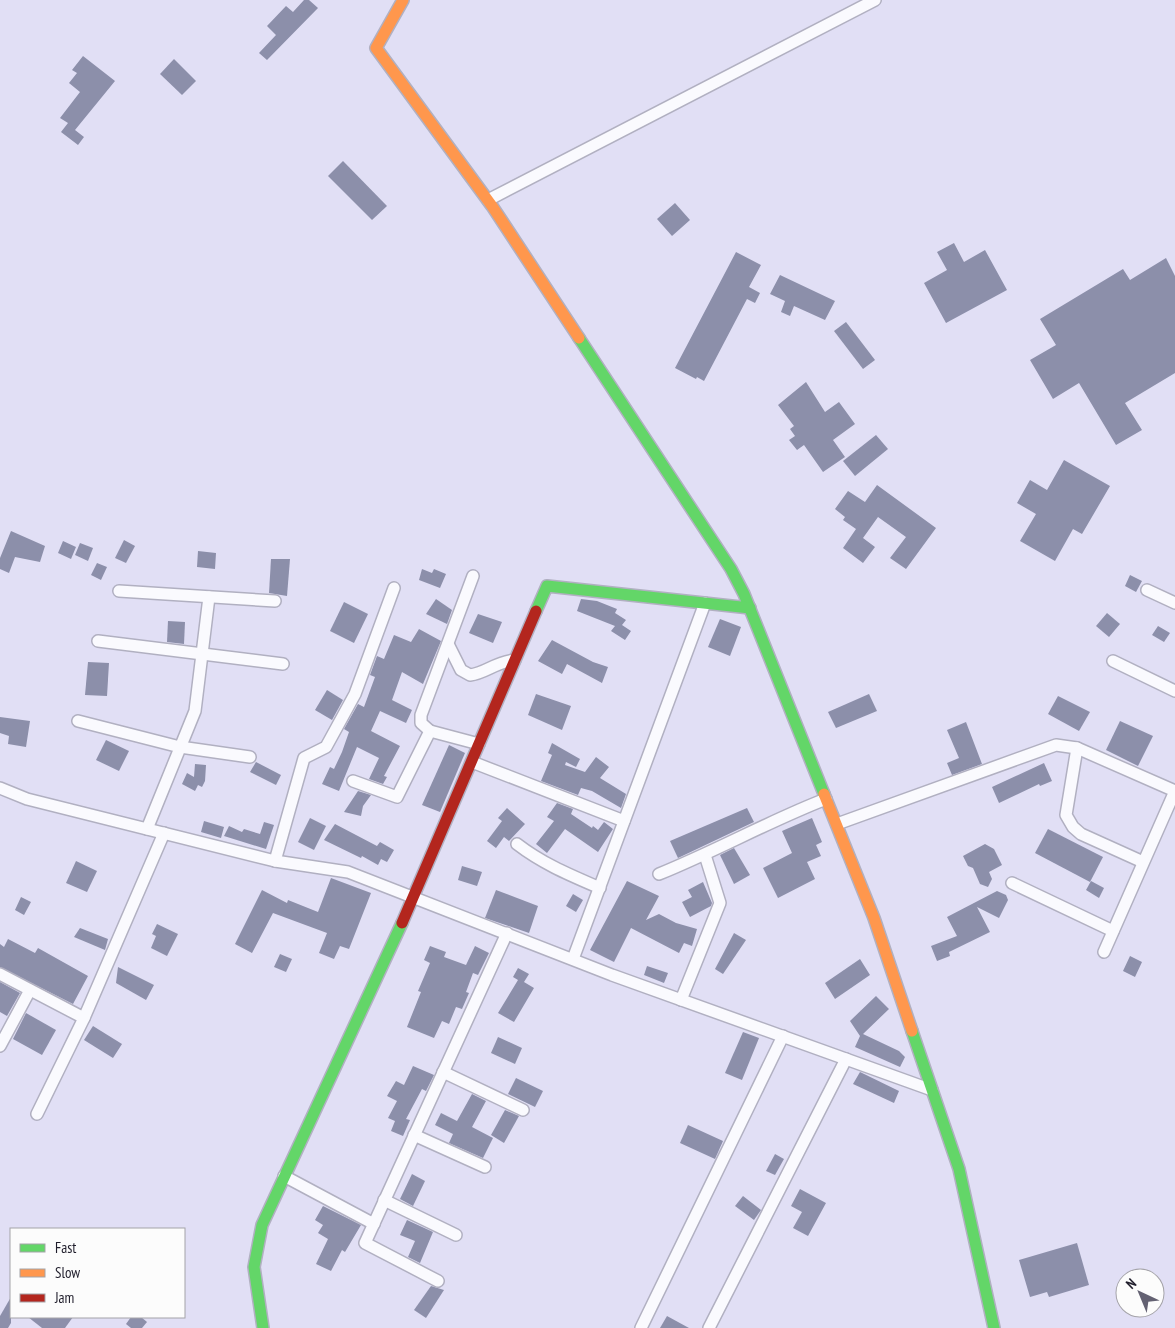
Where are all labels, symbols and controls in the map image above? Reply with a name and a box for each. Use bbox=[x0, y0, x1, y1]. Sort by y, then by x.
legend bbox=[10, 1228, 185, 1318]
text: Fast bbox=[55, 1238, 76, 1257]
text: Slow bbox=[55, 1263, 80, 1282]
north arrow bbox=[1115, 1268, 1165, 1318]
text: N bbox=[1122, 1275, 1140, 1293]
text: Jam bbox=[54, 1288, 74, 1307]

